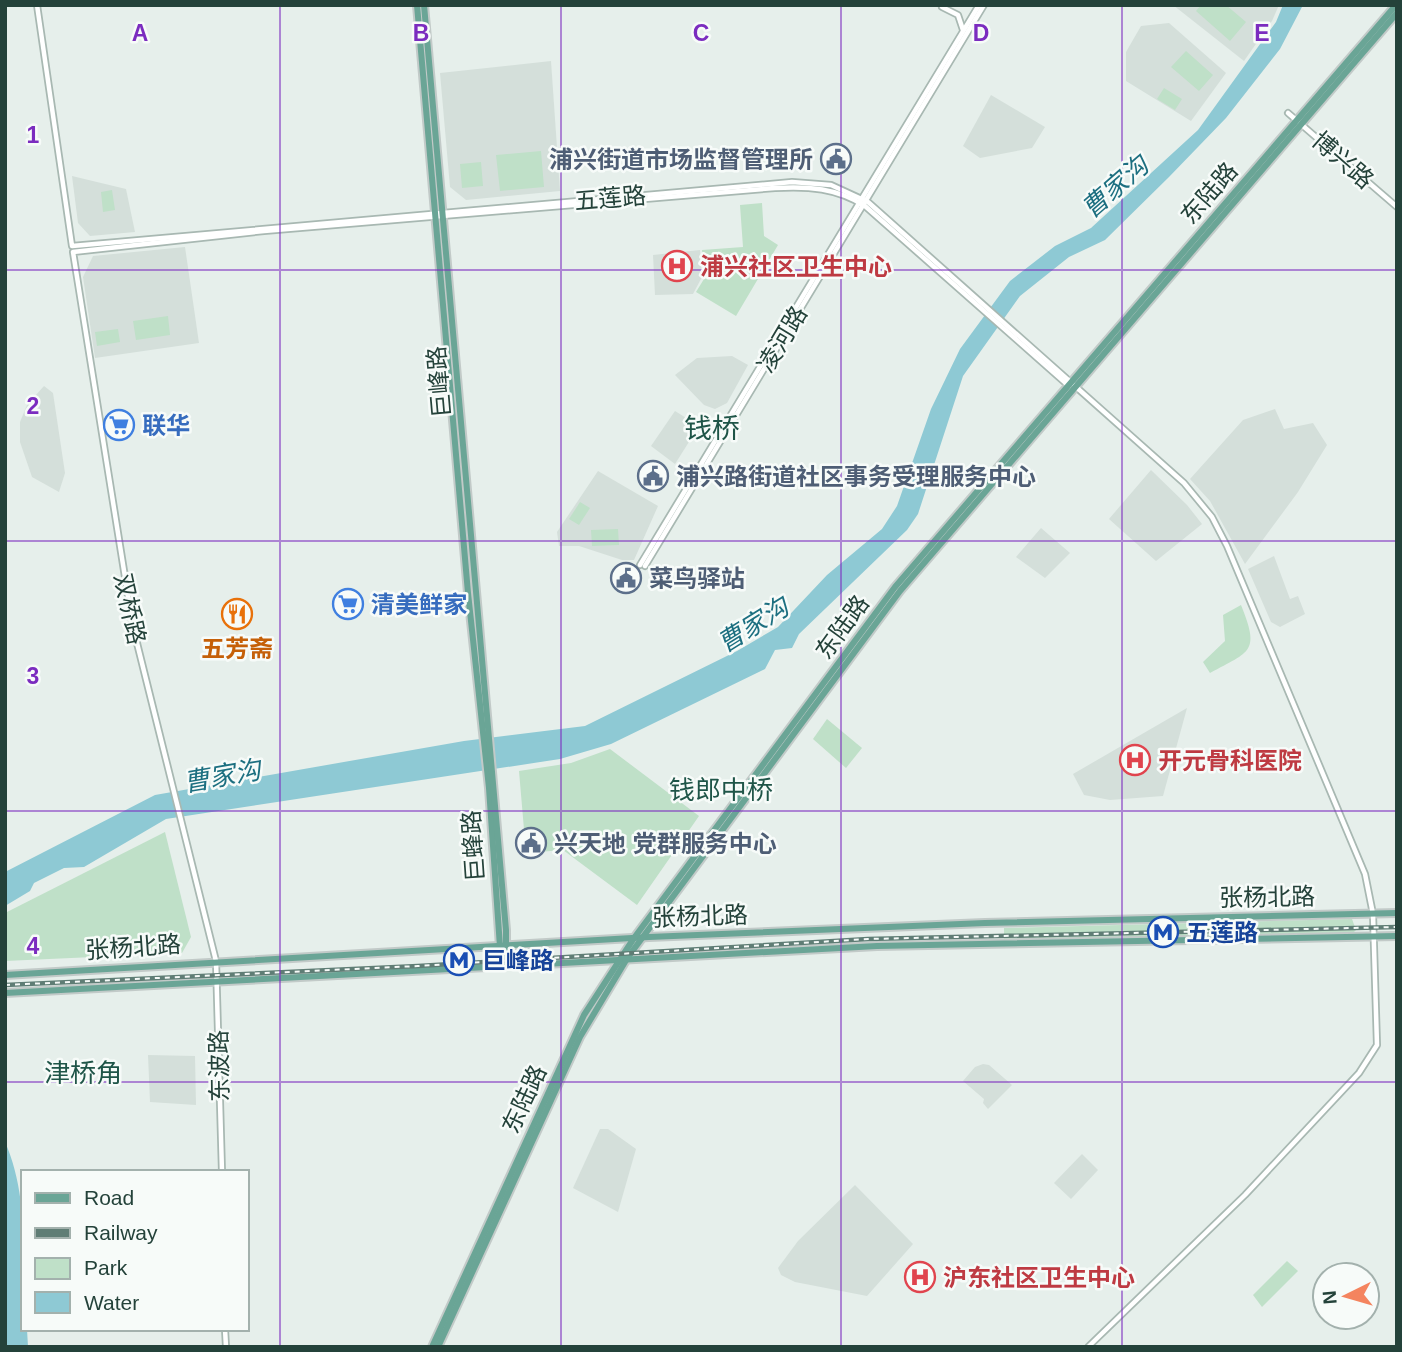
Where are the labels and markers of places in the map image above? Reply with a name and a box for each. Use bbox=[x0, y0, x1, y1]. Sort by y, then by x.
public building icon: 浦兴街道市场监督管理所 bbox=[819, 142, 853, 176]
place label: 浦兴街道市场监督管理所 bbox=[549, 146, 813, 173]
hospital icon: 浦兴社区卫生中心 bbox=[660, 249, 694, 283]
place label: 浦兴社区卫生中心 bbox=[700, 253, 892, 280]
supermarket icon: 联华 bbox=[102, 408, 136, 442]
place label: 联华 bbox=[142, 412, 190, 439]
public building icon: 浦兴路街道社区事务受理服务中心 bbox=[636, 459, 670, 493]
place label: 浦兴路街道社区事务受理服务中心 bbox=[676, 463, 1036, 490]
public building icon: 菜鸟驿站 bbox=[609, 561, 643, 595]
place label: 菜鸟驿站 bbox=[649, 565, 745, 592]
supermarket icon: 清美鲜家 bbox=[331, 587, 365, 621]
place label: 清美鲜家 bbox=[371, 591, 467, 618]
restaurant icon: 五芳斋 bbox=[220, 597, 254, 631]
place label: 五芳斋 bbox=[201, 635, 273, 662]
hospital icon: 开元骨科医院 bbox=[1118, 743, 1152, 777]
place label: 开元骨科医院 bbox=[1158, 747, 1302, 774]
public building icon: 兴天地 党群服务中心 bbox=[514, 826, 548, 860]
place label: 兴天地 党群服务中心 bbox=[554, 830, 777, 857]
metro station icon: 五莲路 bbox=[1146, 915, 1180, 949]
place label: 五莲路 bbox=[1186, 919, 1258, 946]
metro station icon: 巨峰路 bbox=[442, 943, 476, 977]
place label: 巨峰路 bbox=[482, 947, 554, 974]
hospital icon: 沪东社区卫生中心 bbox=[903, 1260, 937, 1294]
place label: 沪东社区卫生中心 bbox=[943, 1264, 1135, 1291]

